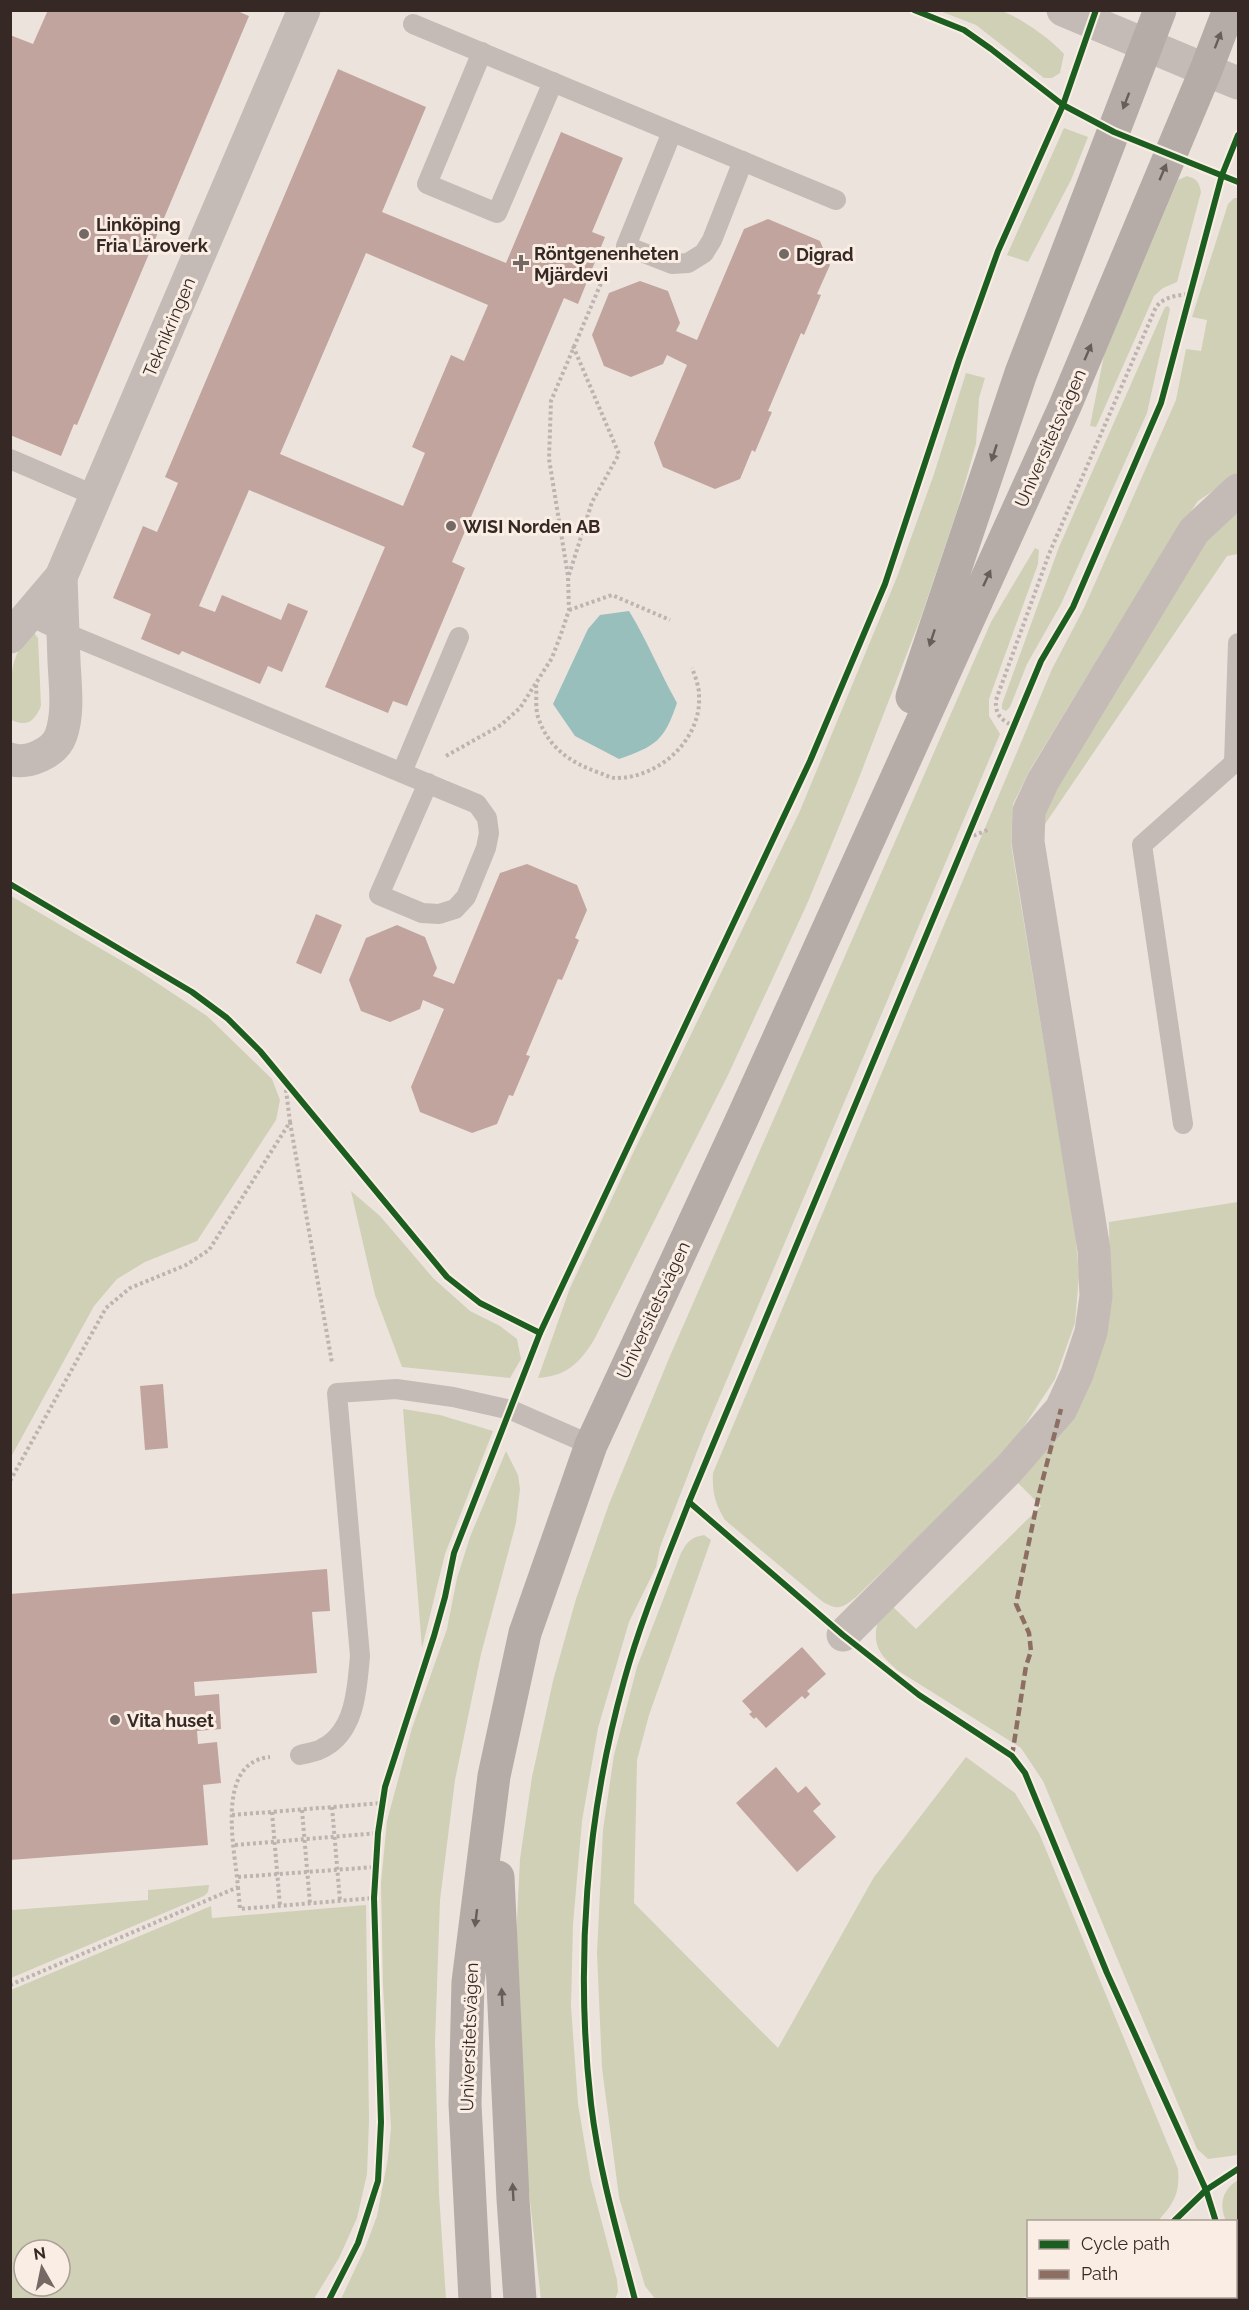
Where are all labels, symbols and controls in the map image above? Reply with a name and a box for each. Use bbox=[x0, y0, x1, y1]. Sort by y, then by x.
one-way arrow bbox=[1213, 31, 1223, 49]
one-way arrow bbox=[1120, 92, 1130, 110]
one-way arrow bbox=[1159, 163, 1169, 181]
place label: Linköping Fria Läroverk bbox=[96, 214, 209, 256]
marker: Linköping Fria Läroverk bbox=[77, 227, 91, 241]
place label: Röntgenenheten Mjärdevi bbox=[534, 243, 679, 285]
place label: Digrad bbox=[796, 244, 854, 265]
marker: Digrad bbox=[777, 247, 791, 261]
marker: Röntgenenheten Mjärdevi bbox=[512, 254, 530, 272]
street label: Teknikringen bbox=[139, 274, 199, 380]
one-way arrow bbox=[1083, 342, 1093, 360]
street label: Universitetsvägen bbox=[1010, 366, 1090, 510]
one-way arrow bbox=[989, 444, 998, 462]
place label: WISI Norden AB bbox=[463, 516, 600, 537]
marker: WISI Norden AB bbox=[444, 519, 458, 533]
one-way arrow bbox=[982, 569, 992, 587]
one-way arrow bbox=[927, 629, 937, 647]
street label: Universitetsvägen bbox=[612, 1238, 694, 1382]
place label: Vita huset bbox=[127, 1710, 214, 1731]
marker: Vita huset bbox=[108, 1713, 122, 1727]
one-way arrow bbox=[472, 1908, 481, 1927]
street label: Universitetsvägen bbox=[456, 1962, 482, 2112]
one-way arrow bbox=[498, 1988, 507, 2007]
one-way arrow bbox=[508, 2183, 517, 2202]
legend bbox=[1027, 2220, 1237, 2298]
text: Cycle path bbox=[1081, 2233, 1170, 2254]
north arrow bbox=[12, 2238, 72, 2298]
text: N bbox=[32, 2243, 47, 2264]
text: Path bbox=[1081, 2263, 1118, 2284]

